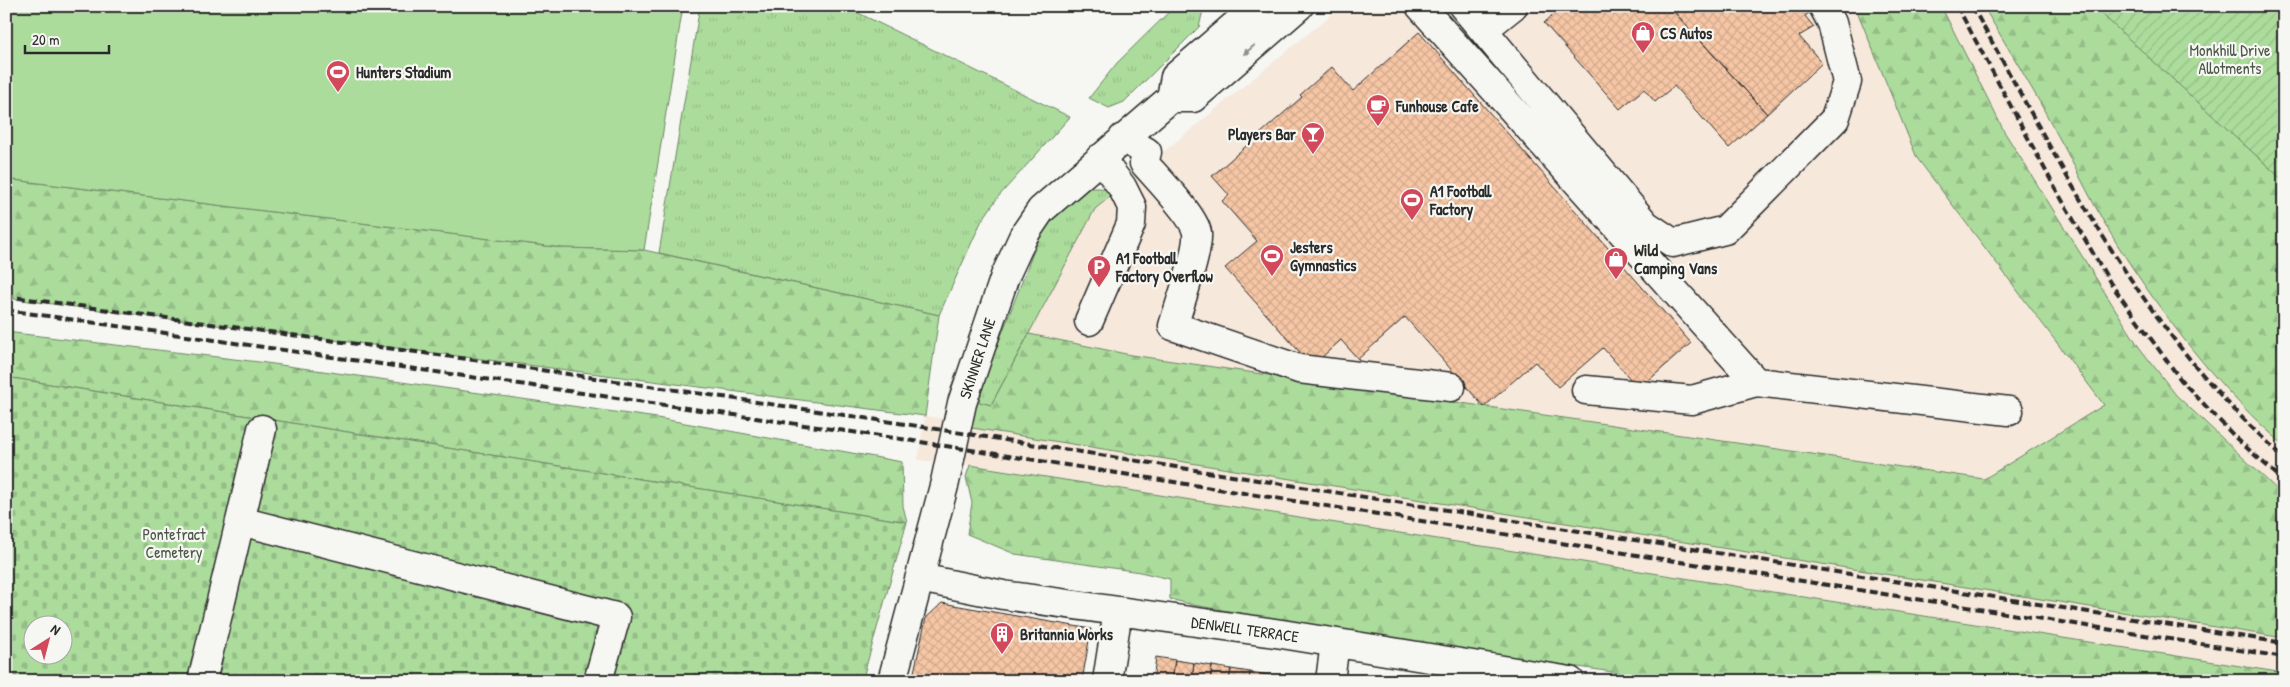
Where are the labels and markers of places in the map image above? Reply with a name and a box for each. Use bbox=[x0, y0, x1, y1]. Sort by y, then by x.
shop icon: CS Autos bbox=[1630, 20, 1656, 54]
place label: CS Autos bbox=[1660, 22, 1713, 44]
sports icon: Hunters Stadium bbox=[325, 59, 351, 93]
place label: Hunters Stadium bbox=[356, 61, 451, 83]
cafe icon: Funhouse Cafe bbox=[1365, 93, 1391, 127]
place label: Funhouse Cafe bbox=[1395, 95, 1479, 117]
bar icon: Players Bar bbox=[1300, 121, 1326, 155]
place label: Players Bar bbox=[1228, 123, 1297, 146]
place label: A1 Football Factory bbox=[1429, 180, 1493, 221]
sports icon: A1 Football Factory bbox=[1399, 187, 1425, 221]
place label: Jesters Gymnastics bbox=[1290, 236, 1357, 277]
place label: Wild Camping Vans bbox=[1634, 239, 1718, 280]
sports icon: Jesters Gymnastics bbox=[1259, 243, 1285, 277]
shop icon: Wild Camping Vans bbox=[1603, 246, 1629, 280]
place label: A1 Football Factory Overflow bbox=[1115, 247, 1214, 288]
parking icon: A1 Football Factory Overflow bbox=[1086, 254, 1112, 288]
building icon: Britannia Works bbox=[989, 621, 1015, 655]
place label: Britannia Works bbox=[1020, 623, 1114, 645]

